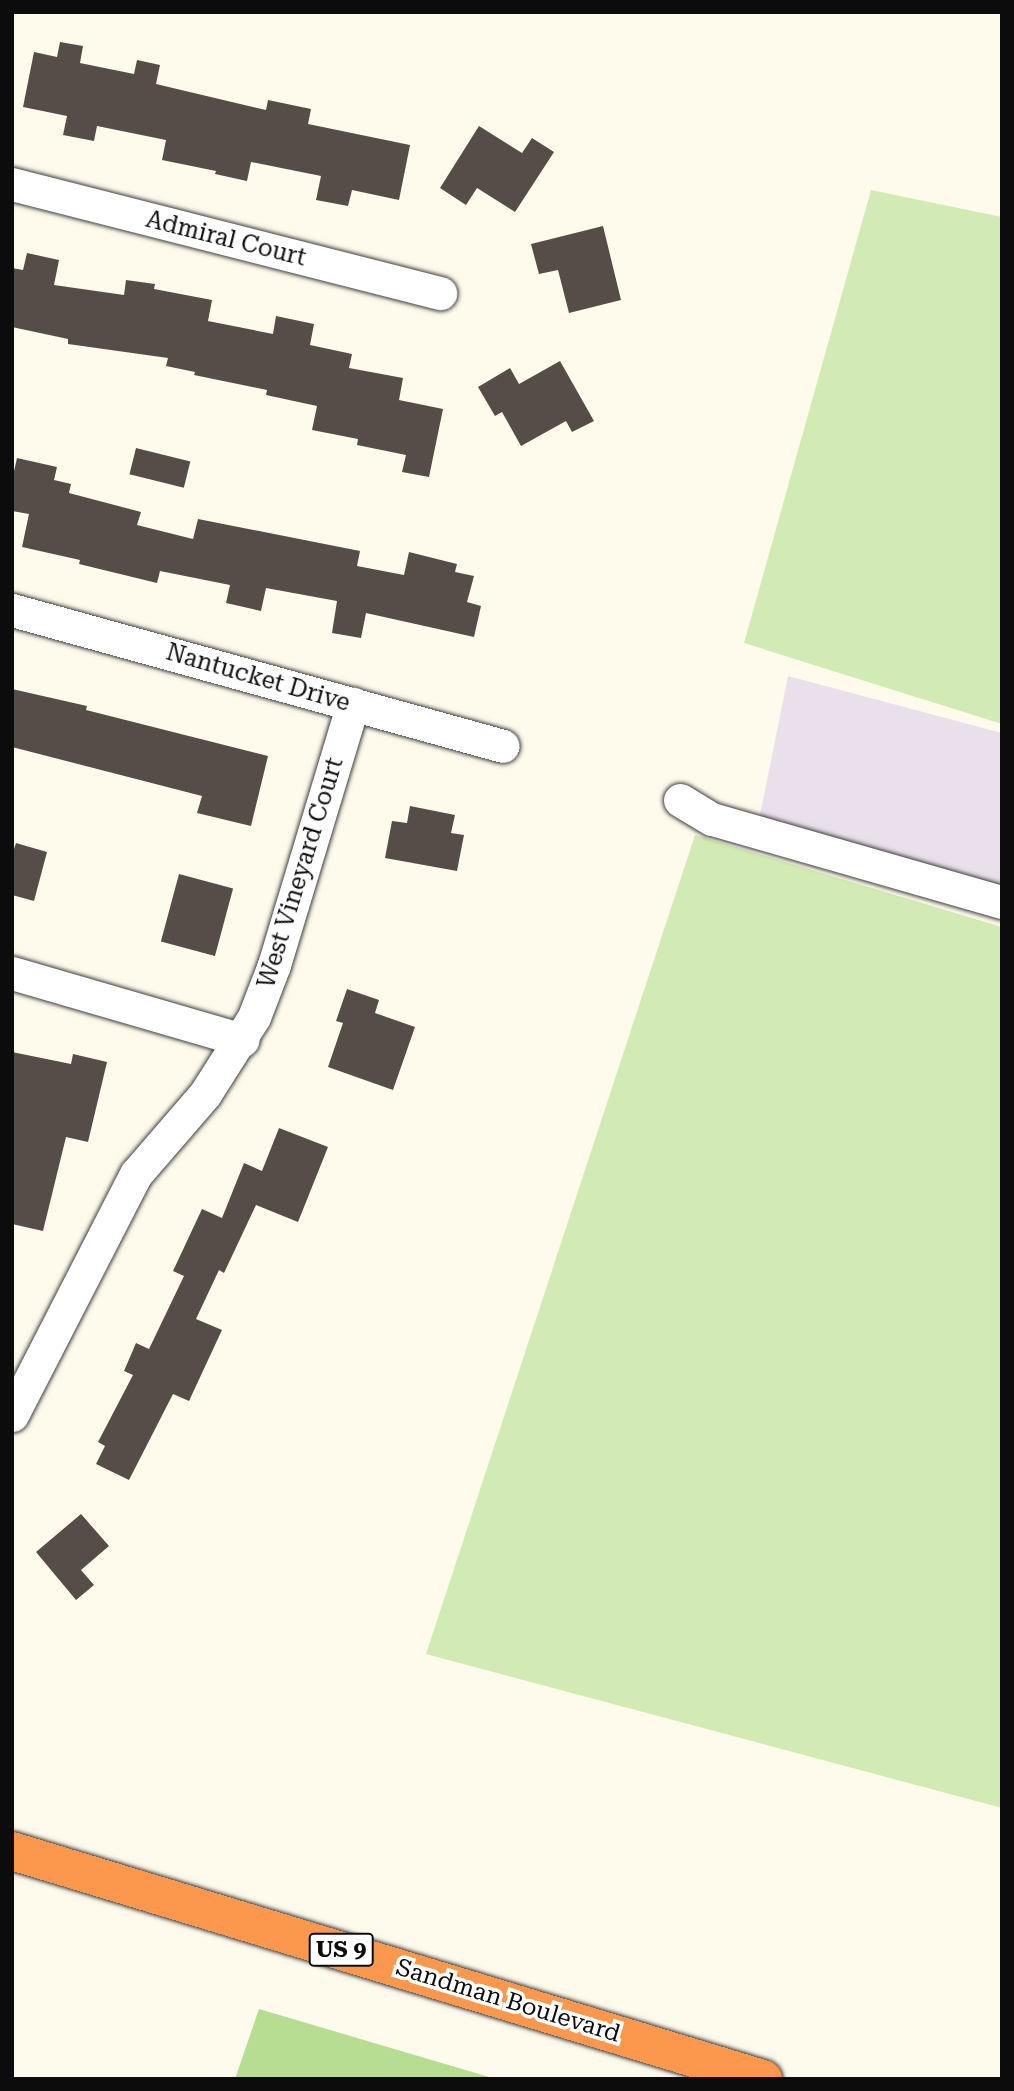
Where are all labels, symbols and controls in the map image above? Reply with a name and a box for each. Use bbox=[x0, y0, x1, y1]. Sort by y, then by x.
street label: Admiral Court bbox=[143, 205, 309, 273]
street label: Nantucket Drive bbox=[163, 638, 353, 718]
street label: West Vineyard Court bbox=[252, 754, 350, 992]
road number: US 9 bbox=[308, 1930, 374, 1969]
street label: Sandman Boulevard bbox=[392, 1953, 624, 2049]

